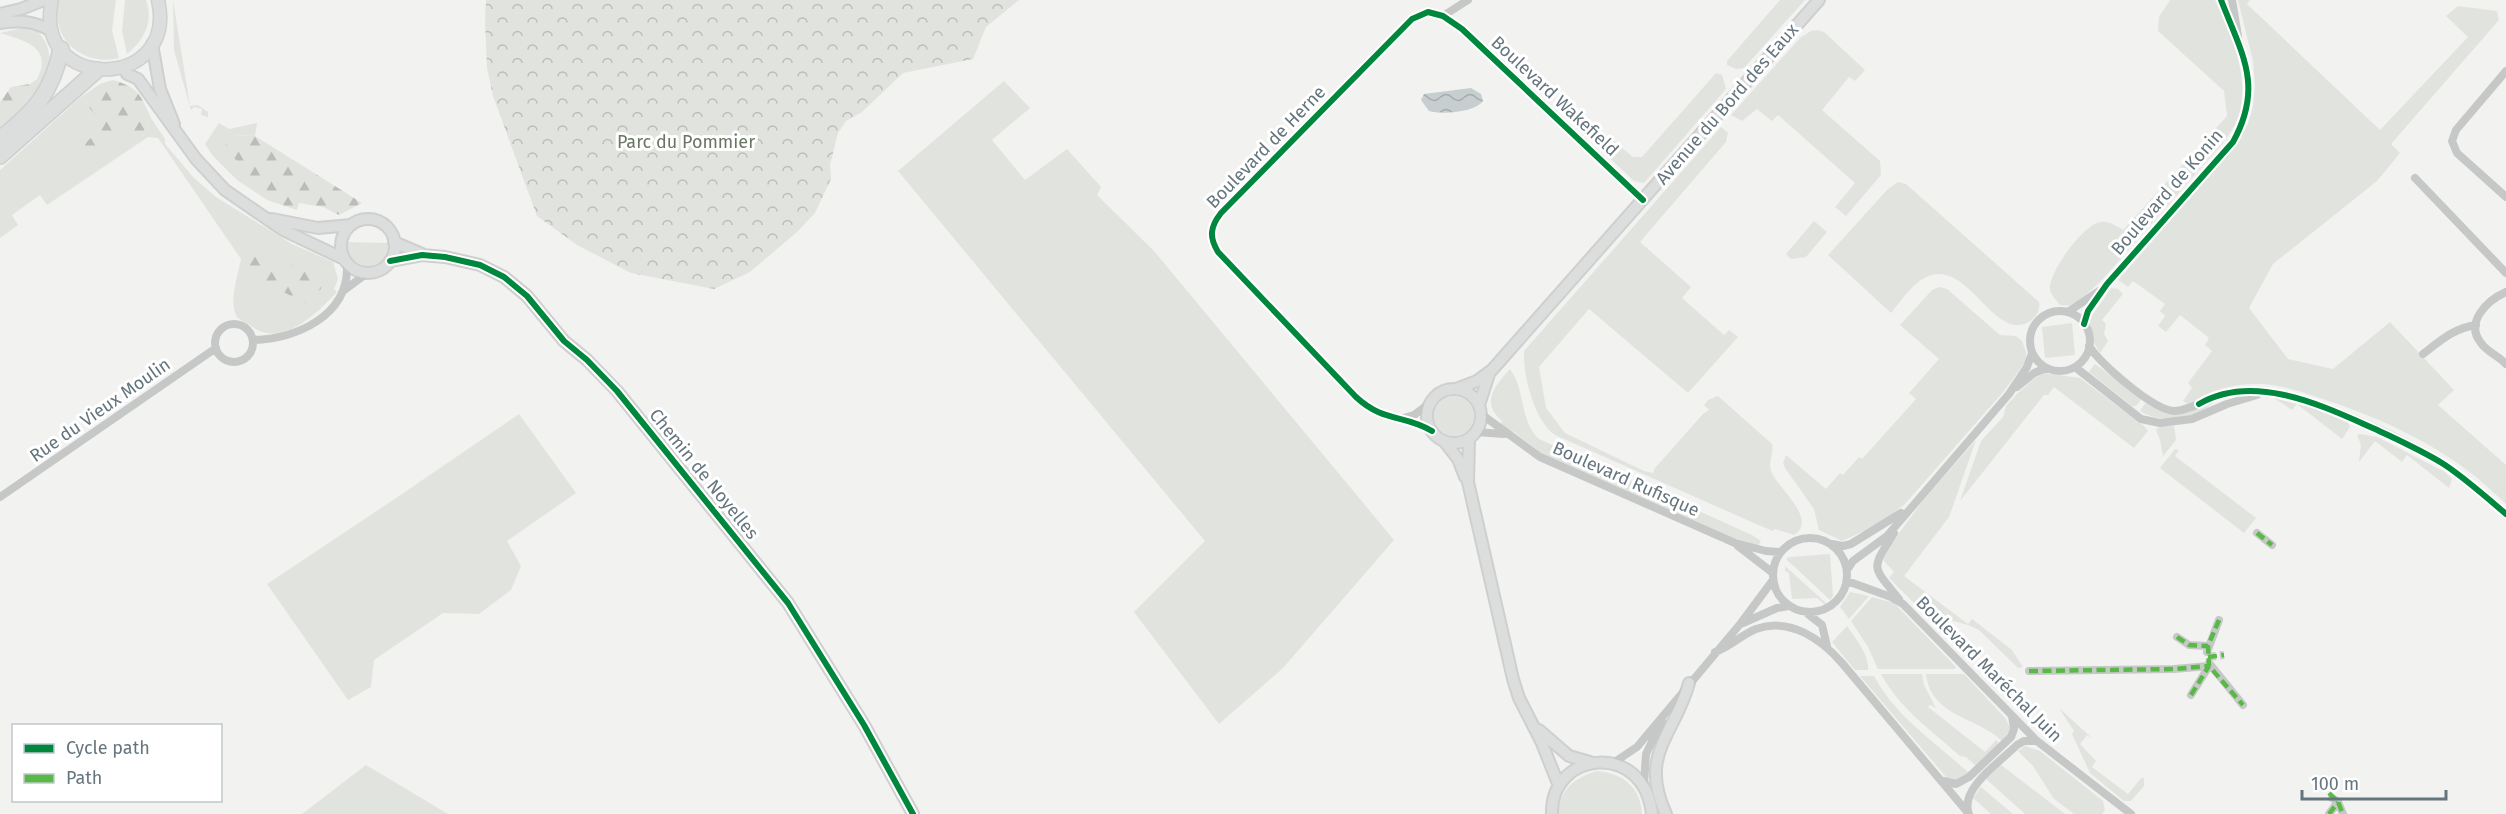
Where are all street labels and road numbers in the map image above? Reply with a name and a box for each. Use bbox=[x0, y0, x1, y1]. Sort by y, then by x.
street label: Avenue du Bord des Eaux bbox=[1651, 19, 1803, 189]
street label: Boulevard Wakefield bbox=[1487, 31, 1623, 161]
street label: Boulevard de Herne bbox=[1202, 81, 1330, 213]
street label: Boulevard de Konin bbox=[2106, 125, 2228, 259]
street label: Rue du Vieux Moulin bbox=[25, 353, 175, 467]
street label: Chemin de Noyelles bbox=[645, 404, 763, 544]
street label: Boulevard Rufisque bbox=[1549, 437, 1703, 521]
street label: Boulevard Maréchal Juin bbox=[1911, 591, 2067, 747]

